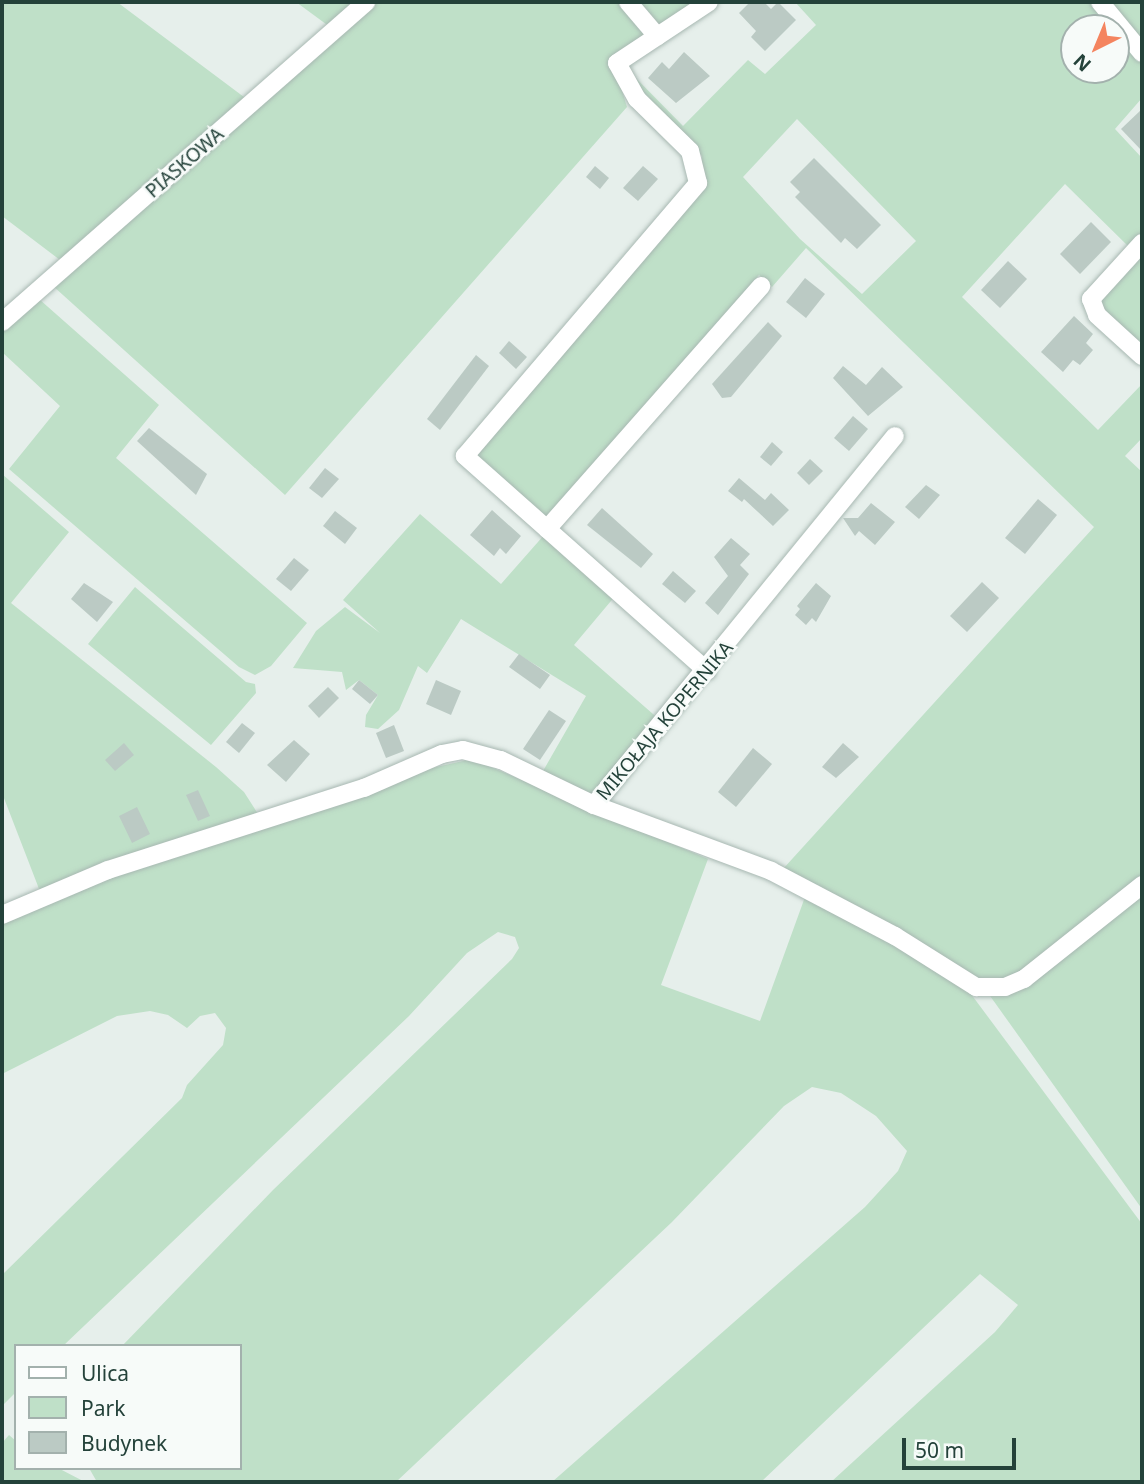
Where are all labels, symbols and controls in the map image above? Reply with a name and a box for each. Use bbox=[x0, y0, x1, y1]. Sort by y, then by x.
north arrow bbox=[1060, 14, 1130, 84]
text: N bbox=[1068, 48, 1097, 78]
street label: PIASKOWA bbox=[141, 123, 229, 203]
street label: MIKOŁAJA KOPERNIKA bbox=[592, 637, 738, 805]
legend bbox=[14, 1344, 242, 1470]
text: Ulica bbox=[81, 1359, 129, 1387]
text: Park bbox=[81, 1394, 125, 1422]
scale bar bbox=[906, 1424, 1020, 1468]
text: Budynek bbox=[81, 1429, 167, 1457]
text: 50 m bbox=[915, 1436, 964, 1464]

